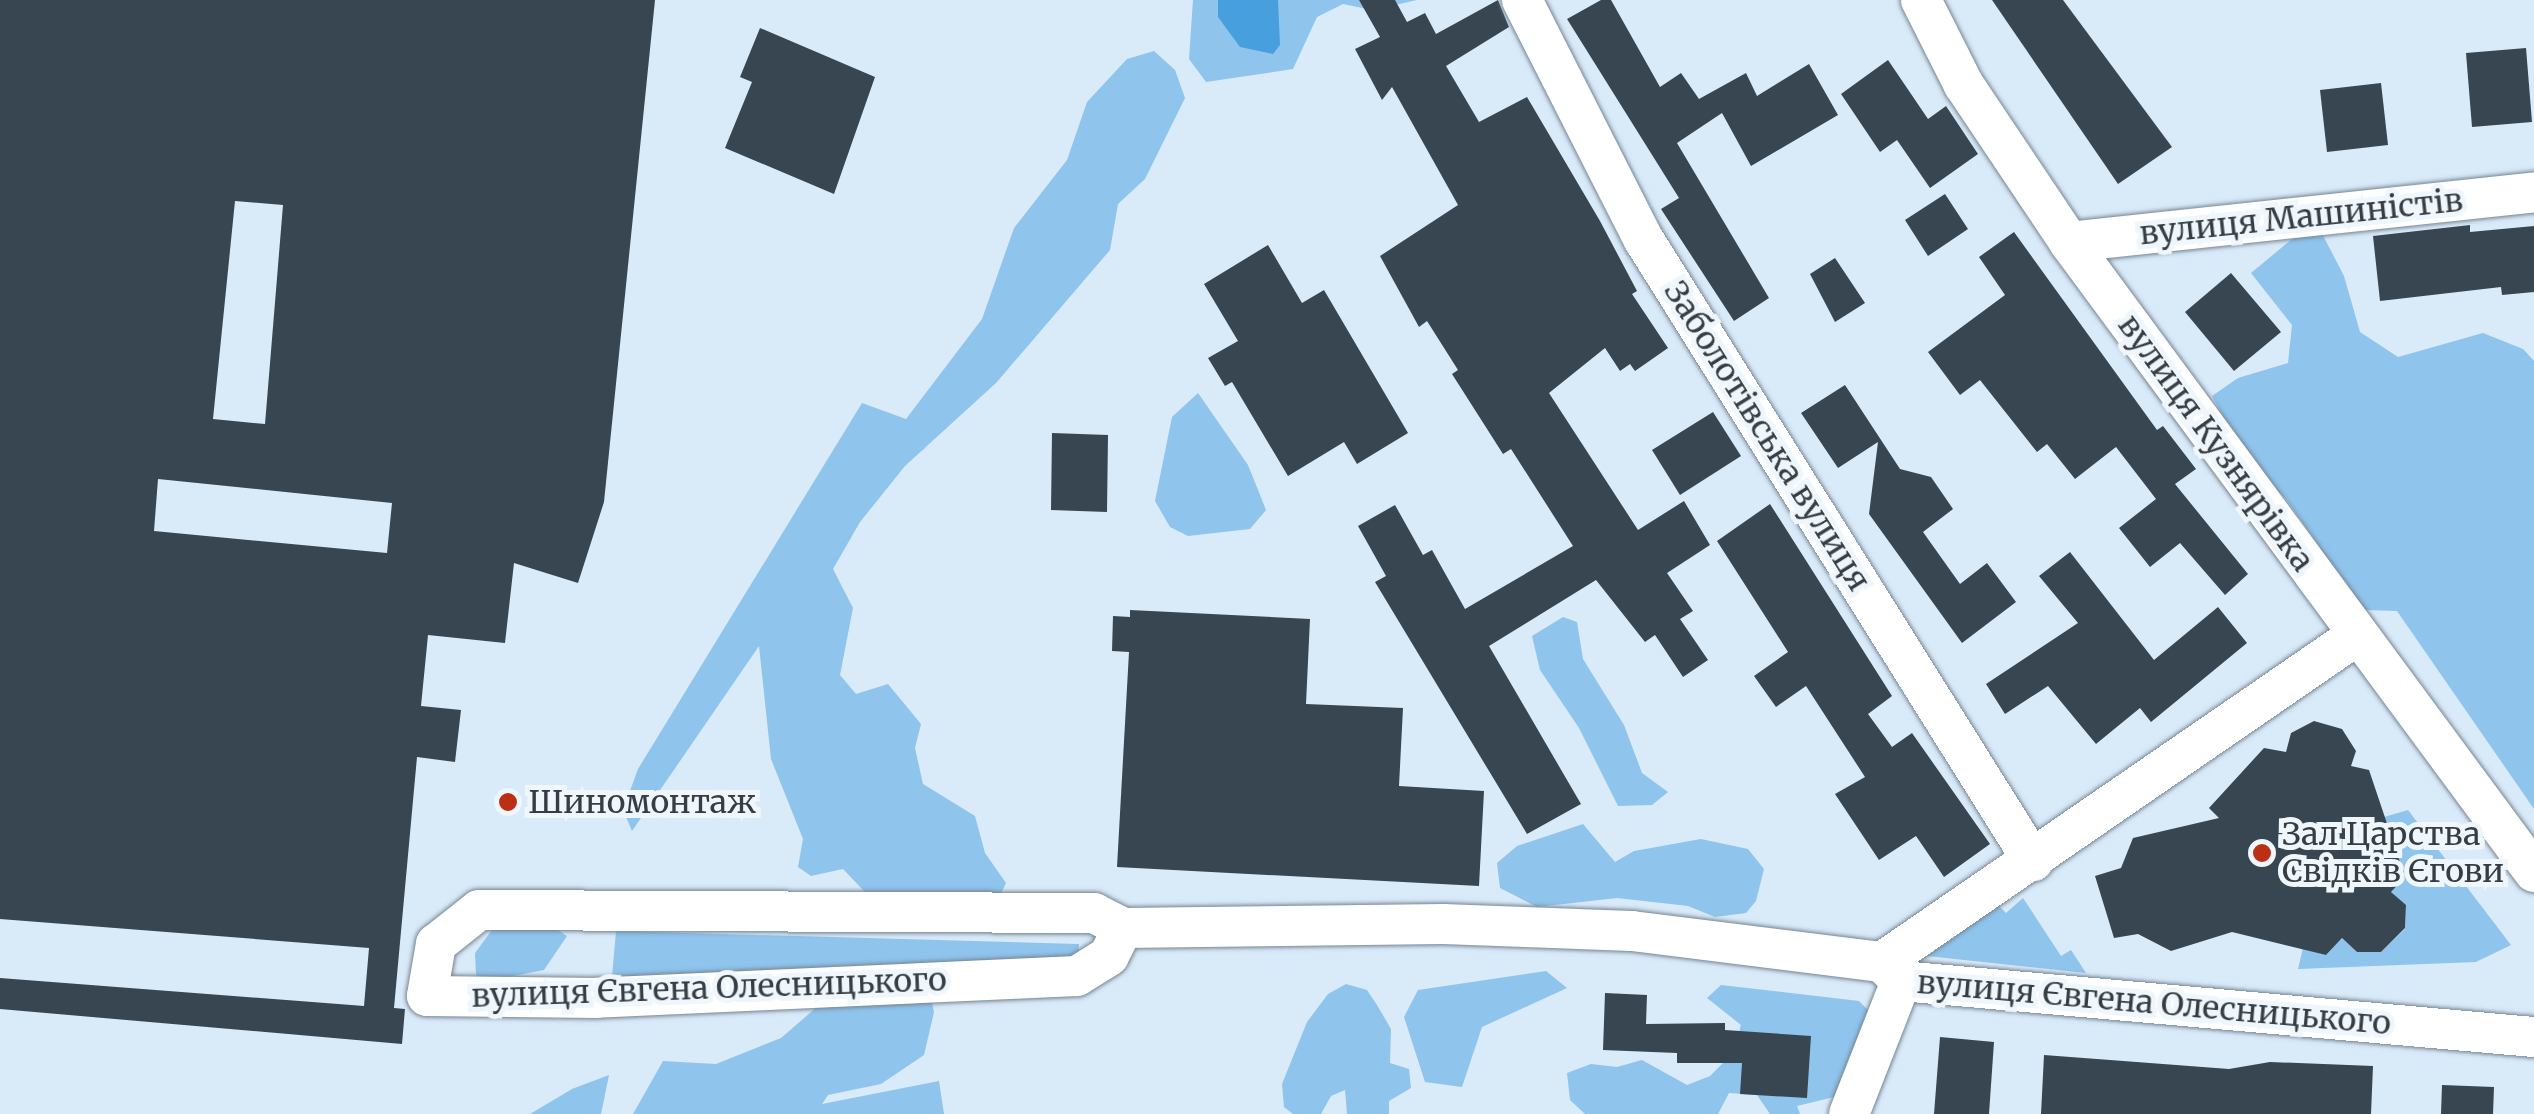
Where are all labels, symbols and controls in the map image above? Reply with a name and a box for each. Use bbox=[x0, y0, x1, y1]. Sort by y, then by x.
street label: вулиця Машиністів bbox=[2138, 181, 2464, 253]
street label: Заболотівська вулиця bbox=[1656, 274, 1878, 598]
street label: вулиця Кузнярівка bbox=[2110, 307, 2322, 579]
place label: Шиномонтаж bbox=[528, 783, 756, 821]
marker: Шиномонтаж bbox=[497, 791, 519, 813]
place label: Зал Царства Свідків Єгови bbox=[2282, 816, 2504, 891]
marker: Зал Царства Свідків Єгови bbox=[2251, 842, 2273, 864]
street label: вулиця Євгена Олесницького bbox=[471, 961, 947, 1015]
street label: вулиця Євгена Олесницького bbox=[1915, 963, 2393, 1043]

